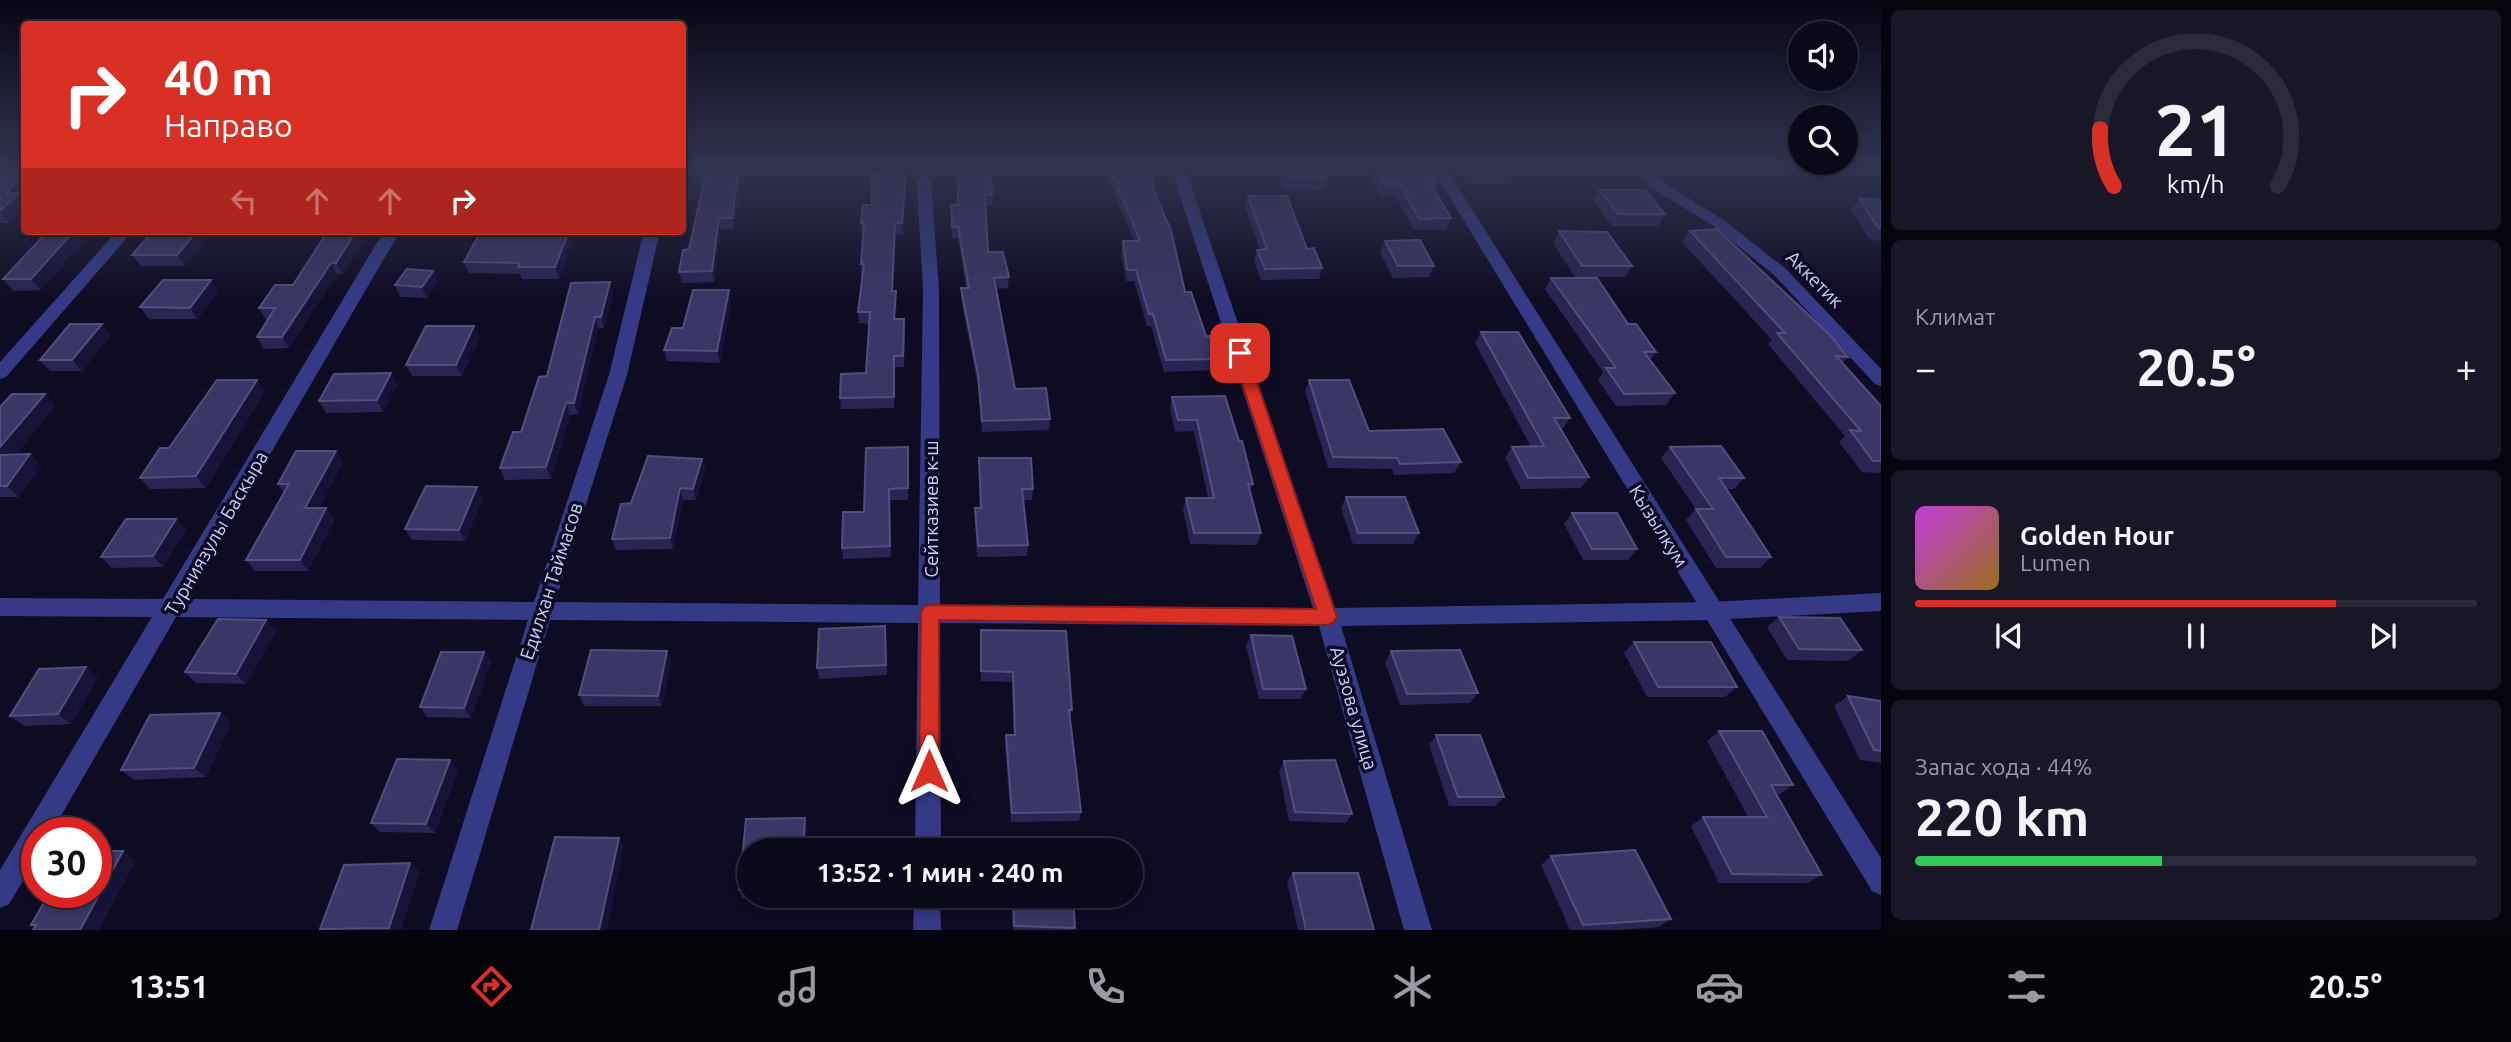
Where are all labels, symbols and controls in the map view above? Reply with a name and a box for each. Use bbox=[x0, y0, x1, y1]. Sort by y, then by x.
map controls bbox=[1788, 21, 1858, 175]
button: sound bbox=[1788, 21, 1858, 91]
icon: right bbox=[49, 49, 140, 140]
text: 40 m bbox=[164, 49, 273, 104]
text: 21 bbox=[2155, 88, 2237, 170]
button: search bbox=[1788, 105, 1858, 175]
text: Направо bbox=[164, 107, 293, 143]
text: km/h bbox=[2167, 170, 2225, 198]
icon: left bbox=[225, 182, 263, 220]
icon: ahead bbox=[298, 182, 336, 220]
icon: ahead bbox=[371, 182, 409, 220]
icon: right bbox=[444, 182, 482, 220]
street label: Аккетик bbox=[1782, 246, 1848, 312]
text: Климат bbox=[1915, 304, 1995, 329]
pin bbox=[1210, 323, 1270, 383]
icon: arrive bbox=[1221, 334, 1259, 372]
text: 20.5° bbox=[2136, 338, 2256, 396]
text: − bbox=[1915, 347, 1936, 389]
text: + bbox=[2456, 347, 2477, 389]
street label: Сейтказиев к-ш bbox=[920, 440, 942, 578]
street label: Турниязулы Баскыра bbox=[160, 447, 272, 619]
street label: Кызылкум bbox=[1625, 481, 1693, 571]
street label: Едилхан Таймасов bbox=[515, 500, 587, 662]
text: Golden Hour bbox=[2020, 521, 2174, 550]
text: Lumen bbox=[2020, 550, 2091, 575]
icon: previous bbox=[1990, 617, 2028, 655]
icon: pause bbox=[2177, 617, 2215, 655]
icon: next bbox=[2364, 617, 2402, 655]
street label: Ауэзова улица bbox=[1326, 644, 1382, 772]
position arrow bbox=[892, 734, 966, 808]
text: Запас хода · 44% bbox=[1915, 754, 2092, 779]
text: 220 km bbox=[1915, 788, 2089, 846]
speed limit sign: 30 bbox=[21, 817, 112, 908]
text: 13:52 · 1 мин · 240 m bbox=[817, 858, 1063, 887]
icon: directions bbox=[467, 962, 516, 1011]
icon: music bbox=[774, 962, 823, 1011]
icon: phone bbox=[1081, 962, 1130, 1011]
icon: climate bbox=[1388, 962, 1437, 1011]
icon: car bbox=[1695, 962, 1744, 1011]
icon: filters bbox=[2002, 962, 2051, 1011]
text: 13:51 bbox=[129, 968, 209, 1004]
text: 20.5° bbox=[2309, 968, 2382, 1004]

